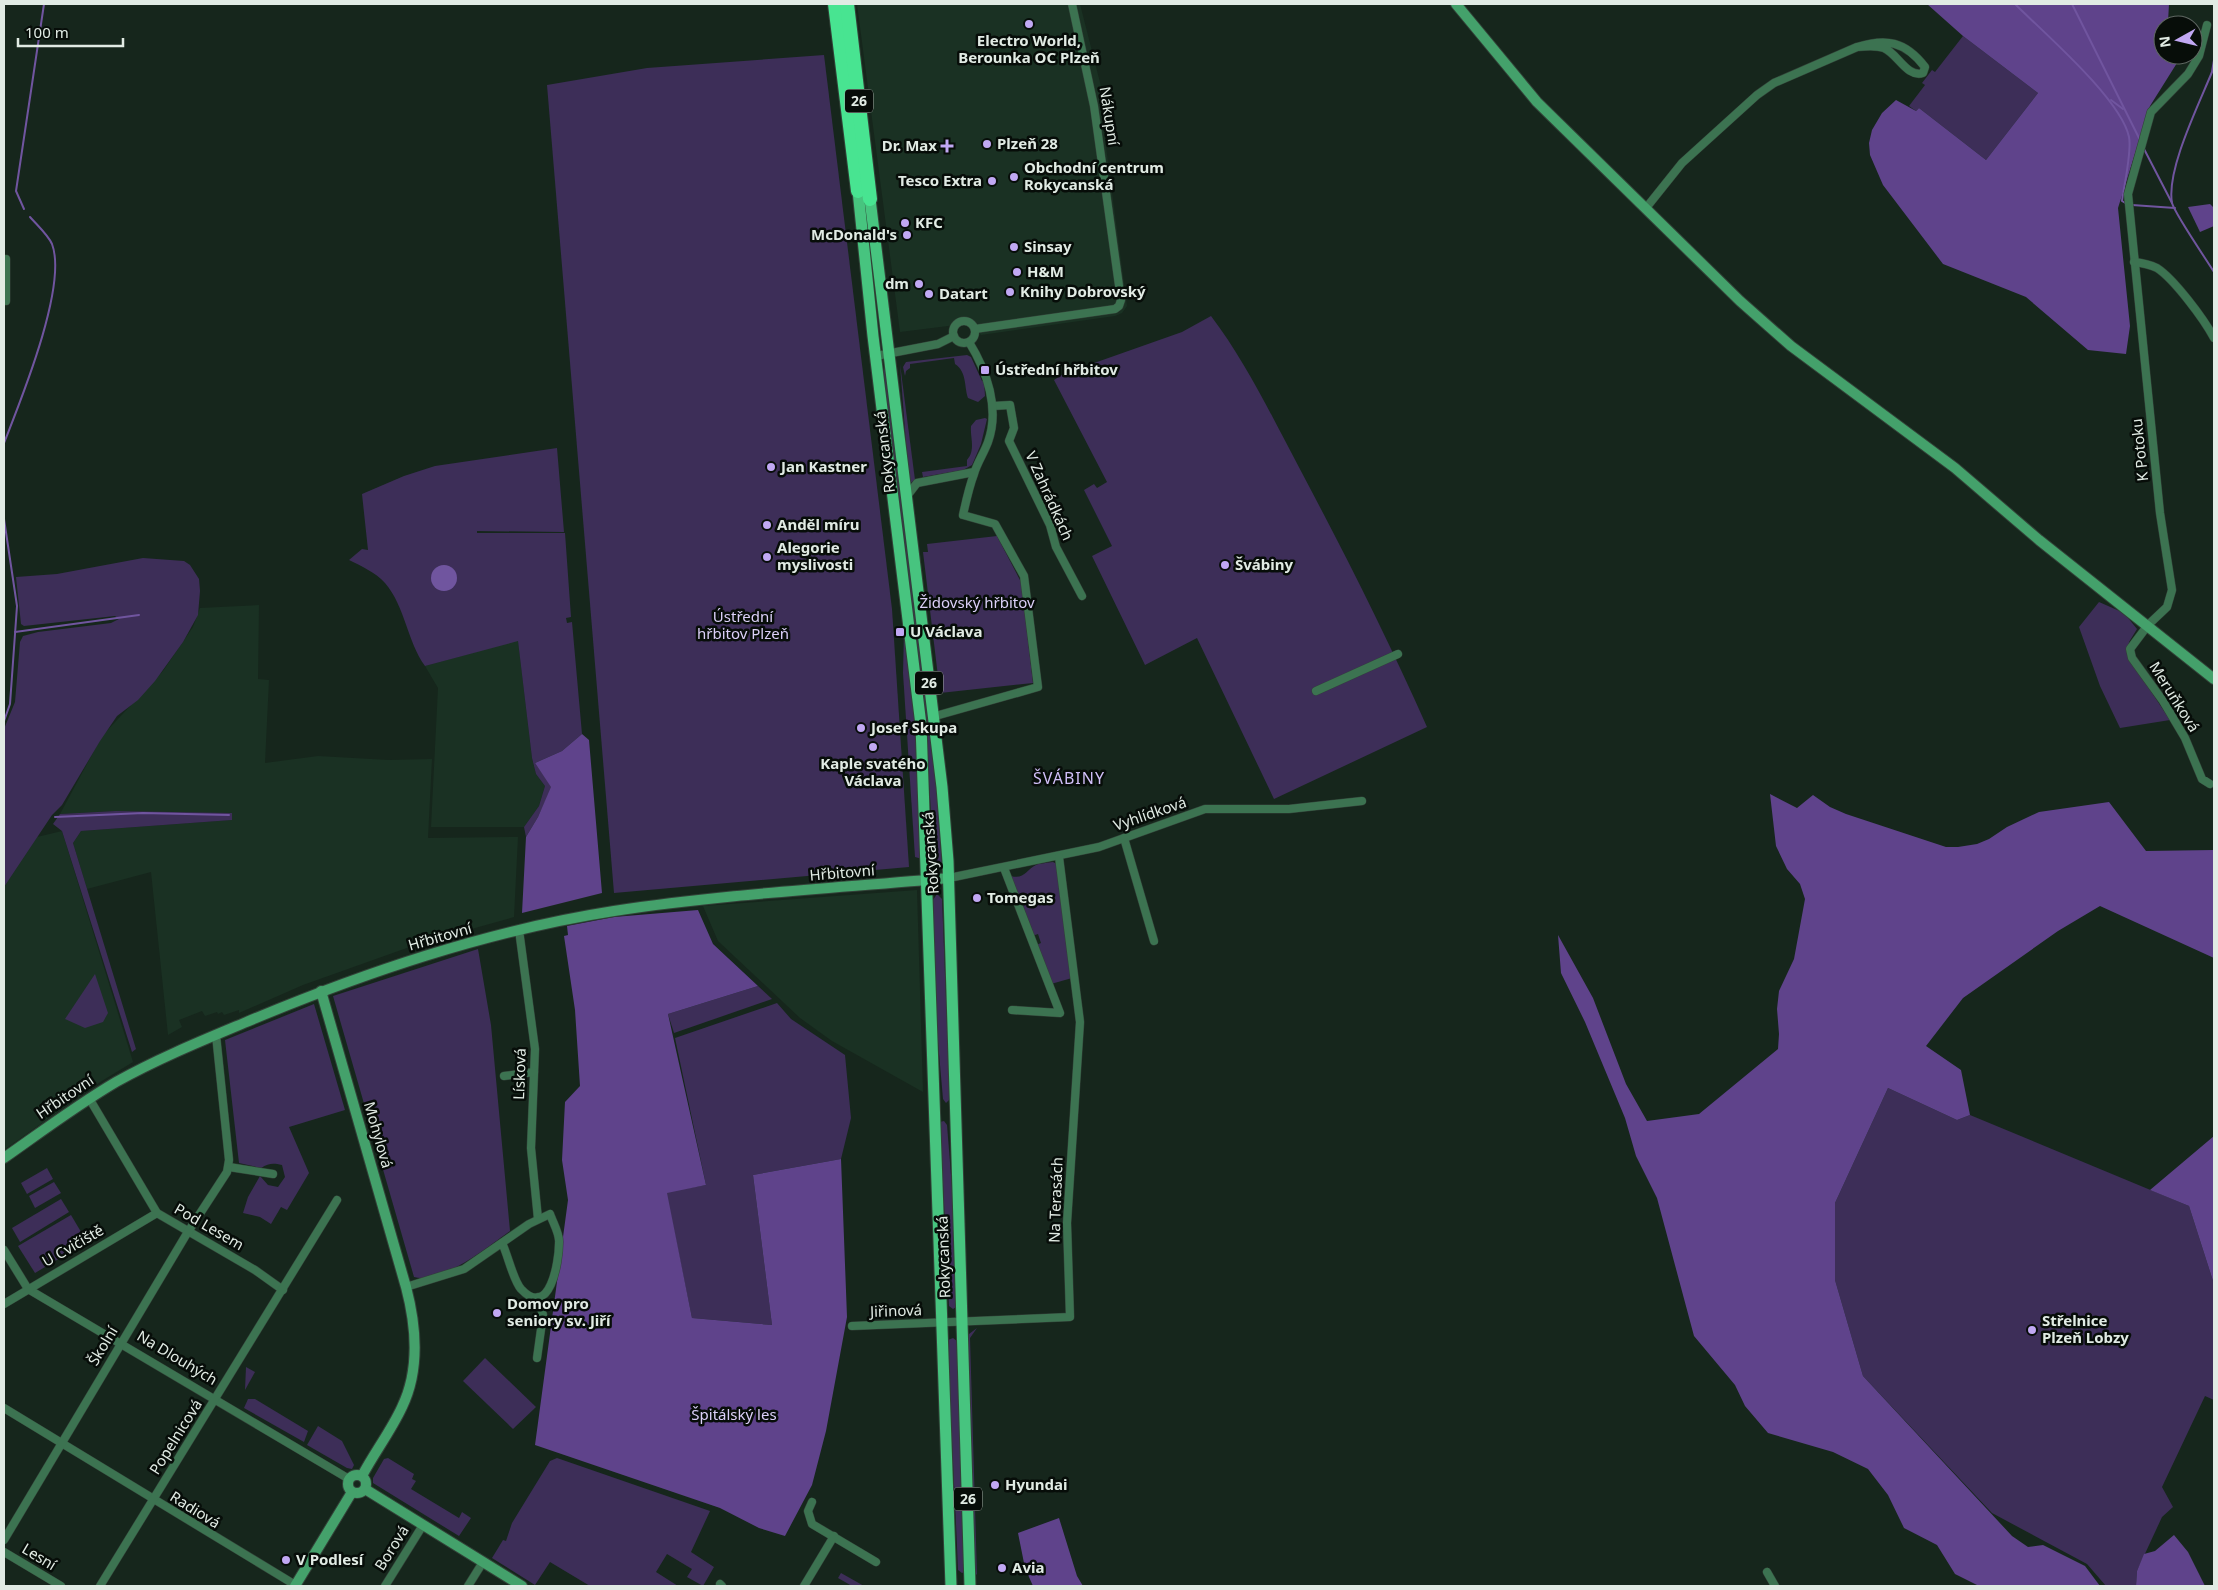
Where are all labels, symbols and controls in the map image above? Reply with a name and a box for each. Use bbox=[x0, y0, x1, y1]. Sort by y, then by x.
scale bar bbox=[18, 15, 122, 47]
north arrow bbox=[2153, 15, 2203, 65]
marker: Electro World, Berounka OC Plzeň bbox=[1023, 18, 1035, 30]
text: 100 m bbox=[25, 22, 69, 42]
place label: Electro World, Berounka OC Plzeň bbox=[958, 30, 1100, 67]
text: N bbox=[2154, 35, 2175, 49]
street label: Nákupní bbox=[1095, 85, 1125, 148]
road number: 26 bbox=[845, 90, 873, 112]
place label: Plzeň 28 bbox=[997, 133, 1058, 153]
place label: Dr. Max bbox=[882, 135, 937, 155]
marker: Plzeň 28 bbox=[981, 138, 993, 150]
marker: Dr. Max bbox=[941, 140, 953, 152]
place label: Obchodní centrum Rokycanská bbox=[1024, 157, 1164, 194]
place label: Tesco Extra bbox=[898, 170, 982, 190]
marker: Obchodní centrum Rokycanská bbox=[1008, 171, 1020, 183]
marker: Tesco Extra bbox=[986, 175, 998, 187]
place label: KFC bbox=[915, 212, 943, 232]
marker: KFC bbox=[899, 217, 911, 229]
place label: McDonald's bbox=[811, 224, 897, 244]
marker: McDonald's bbox=[901, 229, 913, 241]
place label: Sinsay bbox=[1024, 236, 1072, 256]
marker: Sinsay bbox=[1008, 241, 1020, 253]
place label: H&M bbox=[1027, 261, 1064, 281]
marker: H&M bbox=[1011, 266, 1023, 278]
place label: dm bbox=[885, 273, 909, 293]
marker: dm bbox=[913, 278, 925, 290]
place label: Knihy Dobrovský bbox=[1020, 281, 1146, 301]
place label: Datart bbox=[939, 283, 988, 303]
marker: Knihy Dobrovský bbox=[1004, 286, 1016, 298]
marker: Datart bbox=[923, 288, 935, 300]
place label: Ústřední hřbitov bbox=[995, 359, 1118, 379]
marker: Ústřední hřbitov bbox=[979, 364, 991, 376]
street label: Rokycanská bbox=[869, 410, 899, 494]
street label: K Potoku bbox=[2126, 418, 2152, 483]
street label: V Zahrádkách bbox=[1021, 448, 1078, 543]
place label: Jan Kastner bbox=[779, 456, 867, 476]
marker: Jan Kastner bbox=[765, 461, 777, 473]
place label: Anděl míru bbox=[777, 514, 860, 534]
marker: Anděl míru bbox=[761, 519, 773, 531]
place label: Alegorie myslivosti bbox=[777, 537, 853, 574]
marker: Alegorie myslivosti bbox=[761, 551, 773, 563]
place label: Švábiny bbox=[1235, 554, 1294, 574]
marker: Švábiny bbox=[1219, 559, 1231, 571]
park label: Židovský hřbitov bbox=[919, 592, 1035, 612]
park label: Ústřední hřbitov Plzeň bbox=[697, 606, 789, 643]
place label: U Václava bbox=[910, 621, 982, 641]
marker: U Václava bbox=[894, 626, 906, 638]
street label: Meruňková bbox=[2145, 657, 2204, 736]
road number: 26 bbox=[915, 671, 943, 694]
place label: Josef Skupa bbox=[869, 717, 957, 737]
marker: Josef Skupa bbox=[855, 722, 867, 734]
marker: Kaple svatého Václava bbox=[867, 741, 879, 753]
place label: Kaple svatého Václava bbox=[820, 753, 926, 790]
district label: ŠVÁBINY bbox=[1033, 767, 1105, 789]
street label: Vyhlídková bbox=[1111, 791, 1189, 835]
street label: Rokycanská bbox=[917, 811, 943, 895]
street label: Hřbitovní bbox=[808, 859, 876, 885]
place label: Tomegas bbox=[987, 887, 1054, 907]
marker: Tomegas bbox=[971, 892, 983, 904]
street label: Hřbitovní bbox=[406, 917, 475, 955]
street label: Lísková bbox=[508, 1048, 530, 1100]
street label: Hřbitovní bbox=[32, 1069, 98, 1123]
street label: Mohylová bbox=[360, 1099, 398, 1170]
street label: Na Terasách bbox=[1044, 1157, 1066, 1243]
street label: Pod Lesem bbox=[171, 1198, 248, 1254]
street label: Rokycanská bbox=[932, 1215, 954, 1299]
street label: U Cvičiště bbox=[38, 1219, 107, 1271]
place label: Domov pro seniory sv. Jiří bbox=[507, 1293, 612, 1330]
street label: Jiřinová bbox=[868, 1299, 922, 1321]
marker: Domov pro seniory sv. Jiří bbox=[491, 1307, 503, 1319]
place label: Střelnice Plzeň Lobzy bbox=[2042, 1310, 2129, 1347]
street label: Školní bbox=[83, 1321, 122, 1369]
marker: Střelnice Plzeň Lobzy bbox=[2026, 1324, 2038, 1336]
street label: Na Dlouhých bbox=[134, 1325, 221, 1389]
street label: Popelnicová bbox=[144, 1395, 206, 1478]
park label: Špitálský les bbox=[691, 1404, 777, 1424]
place label: Hyundai bbox=[1005, 1474, 1068, 1494]
marker: Hyundai bbox=[989, 1479, 1001, 1491]
street label: Radiová bbox=[167, 1486, 224, 1532]
road number: 26 bbox=[954, 1488, 982, 1510]
street label: Borová bbox=[370, 1521, 413, 1574]
street label: Lesní bbox=[19, 1538, 61, 1575]
place label: V Podlesí bbox=[296, 1549, 365, 1569]
marker: V Podlesí bbox=[280, 1554, 292, 1566]
place label: Avia bbox=[1012, 1557, 1044, 1577]
marker: Avia bbox=[996, 1562, 1008, 1574]

